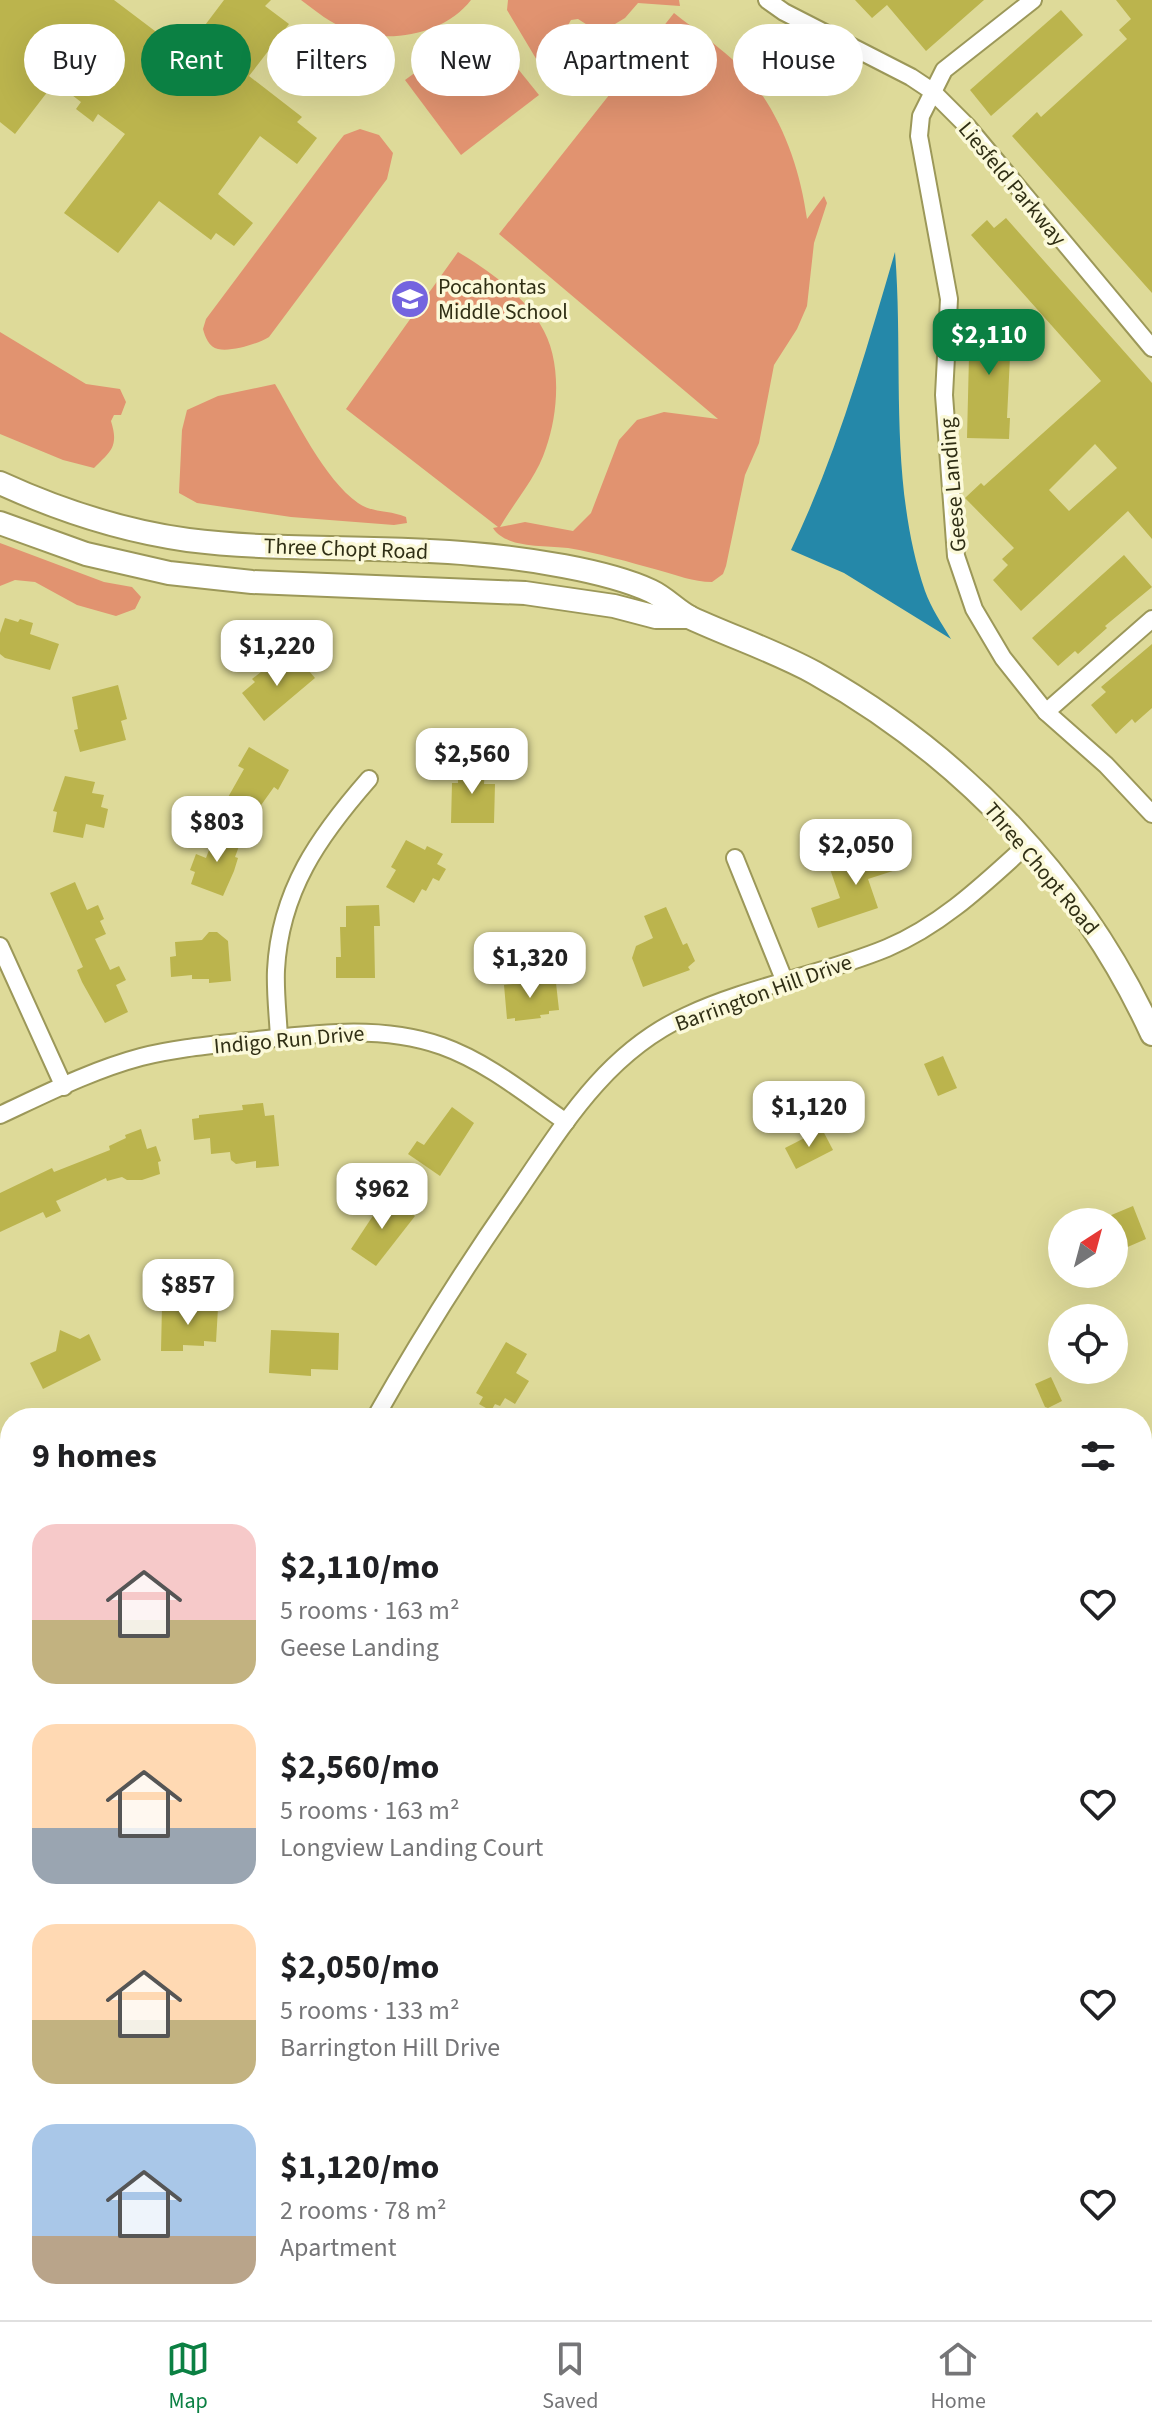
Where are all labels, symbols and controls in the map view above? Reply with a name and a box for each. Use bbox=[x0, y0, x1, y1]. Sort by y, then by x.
chip: Buy bbox=[24, 24, 125, 96]
chip: Rent bbox=[141, 24, 251, 96]
chip: Filters bbox=[267, 24, 395, 96]
chip: New bbox=[411, 24, 520, 96]
chip: Apartment bbox=[536, 24, 717, 96]
chip: House bbox=[733, 24, 863, 96]
street label: Liesfeld Parkway bbox=[951, 114, 1074, 253]
place label: Pocahontas Middle School bbox=[438, 271, 568, 328]
school or university icon: Pocahontas Middle School bbox=[389, 278, 431, 320]
pin: $2,110 bbox=[924, 309, 1054, 377]
text: $2,110 bbox=[951, 316, 1027, 353]
street label: Geese Landing bbox=[931, 417, 975, 553]
street label: Three Chopt Road bbox=[263, 530, 429, 568]
pin: $1,220 bbox=[212, 620, 342, 688]
text: $1,220 bbox=[239, 627, 315, 664]
pin: $2,560 bbox=[407, 728, 537, 796]
text: $2,560 bbox=[434, 735, 510, 772]
street label: Three Chopt Road bbox=[976, 795, 1106, 942]
pin: $803 bbox=[170, 796, 264, 864]
text: $803 bbox=[190, 803, 244, 840]
pin: $2,050 bbox=[791, 819, 921, 887]
text: $2,050 bbox=[818, 826, 894, 863]
pin: $1,320 bbox=[465, 932, 595, 1000]
text: $1,320 bbox=[492, 939, 568, 976]
street label: Barrington Hill Drive bbox=[670, 946, 856, 1040]
street label: Indigo Run Drive bbox=[212, 1017, 366, 1063]
pin: $1,120 bbox=[744, 1081, 874, 1149]
text: $1,120 bbox=[771, 1088, 847, 1125]
pin: $962 bbox=[335, 1163, 429, 1231]
text: $962 bbox=[355, 1170, 409, 1207]
north arrow bbox=[1048, 1208, 1128, 1288]
map controls bbox=[1048, 1208, 1128, 1384]
pin: $857 bbox=[141, 1259, 235, 1327]
text: $857 bbox=[161, 1266, 215, 1303]
button: locate bbox=[1048, 1304, 1128, 1384]
text: 9 homes bbox=[32, 1432, 157, 1481]
icon: filters bbox=[1076, 1434, 1120, 1478]
text: $2,110/mo bbox=[280, 1543, 440, 1592]
icon: home bbox=[96, 1556, 192, 1652]
icon: heart bbox=[1076, 1582, 1120, 1626]
text: 5 rooms · 163 m² bbox=[280, 1592, 459, 1629]
text: Geese Landing bbox=[280, 1629, 439, 1666]
text: $2,560/mo bbox=[280, 1743, 440, 1792]
icon: home bbox=[96, 1756, 192, 1852]
icon: heart bbox=[1076, 1782, 1120, 1826]
text: 5 rooms · 163 m² bbox=[280, 1792, 459, 1829]
text: Longview Landing Court bbox=[280, 1829, 543, 1866]
text: $2,050/mo bbox=[280, 1943, 440, 1992]
icon: home bbox=[96, 1956, 192, 2052]
icon: heart bbox=[1076, 1982, 1120, 2026]
text: 5 rooms · 133 m² bbox=[280, 1992, 459, 2029]
text: Barrington Hill Drive bbox=[280, 2029, 500, 2066]
text: $1,120/mo bbox=[280, 2143, 440, 2192]
icon: home bbox=[96, 2156, 192, 2252]
icon: heart bbox=[1076, 2182, 1120, 2226]
text: 2 rooms · 78 m² bbox=[280, 2192, 447, 2229]
text: Apartment bbox=[280, 2229, 397, 2266]
tab: Map bbox=[166, 2337, 210, 2417]
tab: Saved bbox=[542, 2337, 598, 2417]
tab: Home bbox=[931, 2337, 986, 2417]

